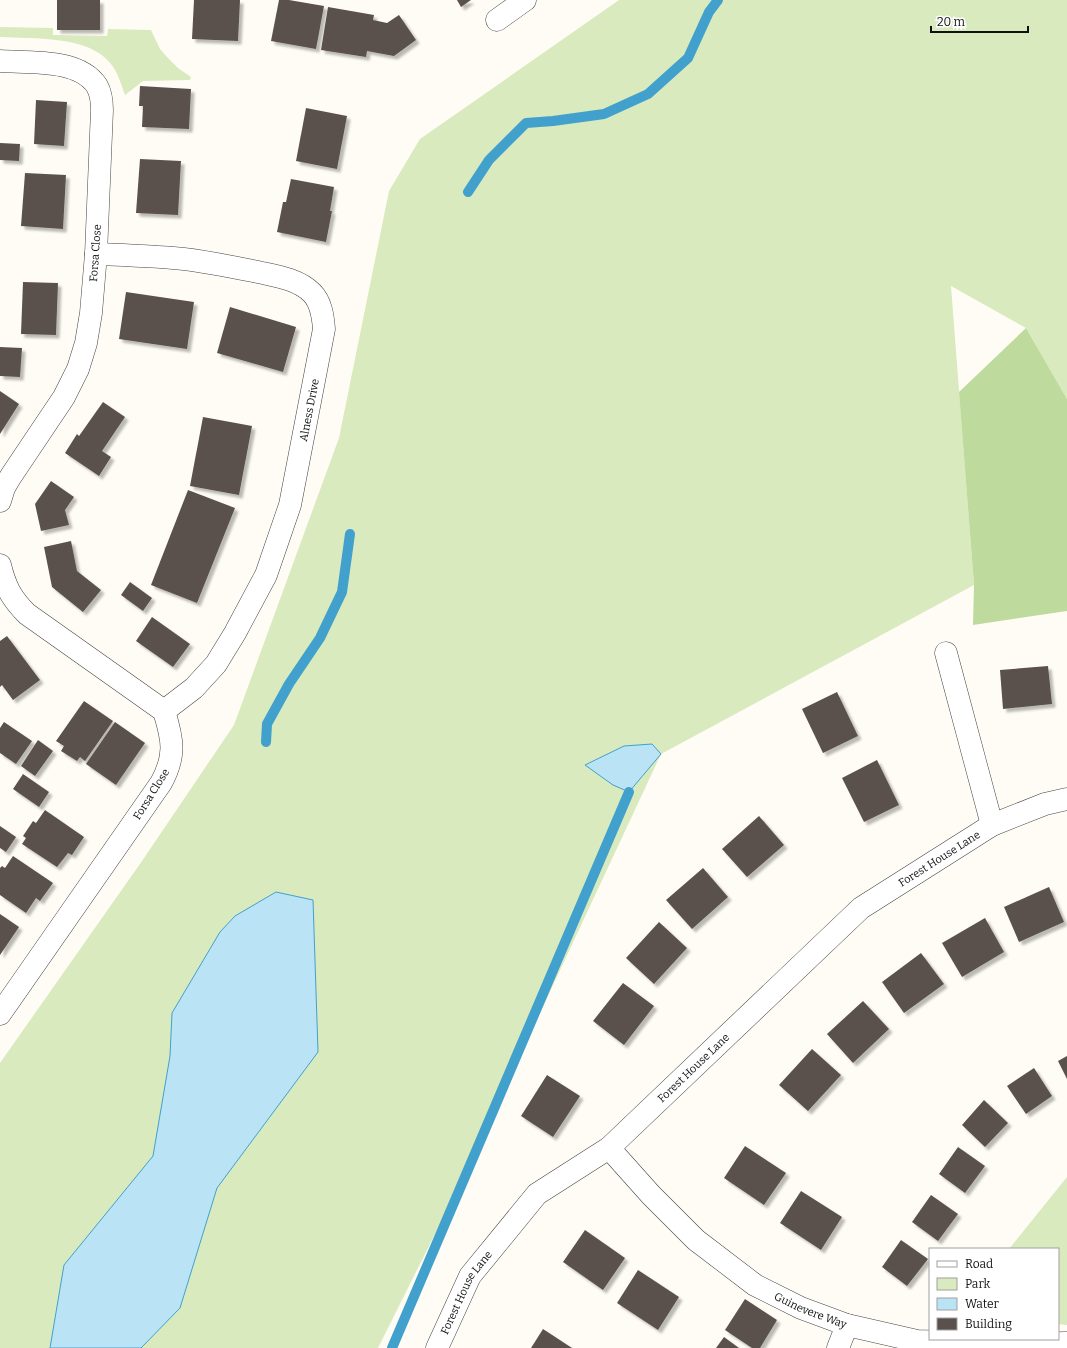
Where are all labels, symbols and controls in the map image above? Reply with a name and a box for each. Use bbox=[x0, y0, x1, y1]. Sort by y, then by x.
scale bar bbox=[931, 8, 1028, 34]
text: 20 m bbox=[937, 15, 966, 29]
street label: Forsa Close bbox=[87, 224, 104, 282]
street label: Alness Drive bbox=[297, 378, 322, 443]
street label: Forsa Close bbox=[131, 766, 172, 822]
street label: Forest House Lane bbox=[896, 828, 983, 890]
street label: Forest House Lane bbox=[655, 1031, 732, 1105]
street label: Forest House Lane bbox=[438, 1248, 495, 1337]
legend bbox=[929, 1248, 1059, 1340]
text: Road bbox=[965, 1257, 993, 1271]
text: Park bbox=[965, 1277, 991, 1291]
street label: Guinevere Way bbox=[772, 1290, 849, 1331]
text: Water bbox=[965, 1297, 1000, 1311]
text: Building bbox=[965, 1317, 1012, 1331]

